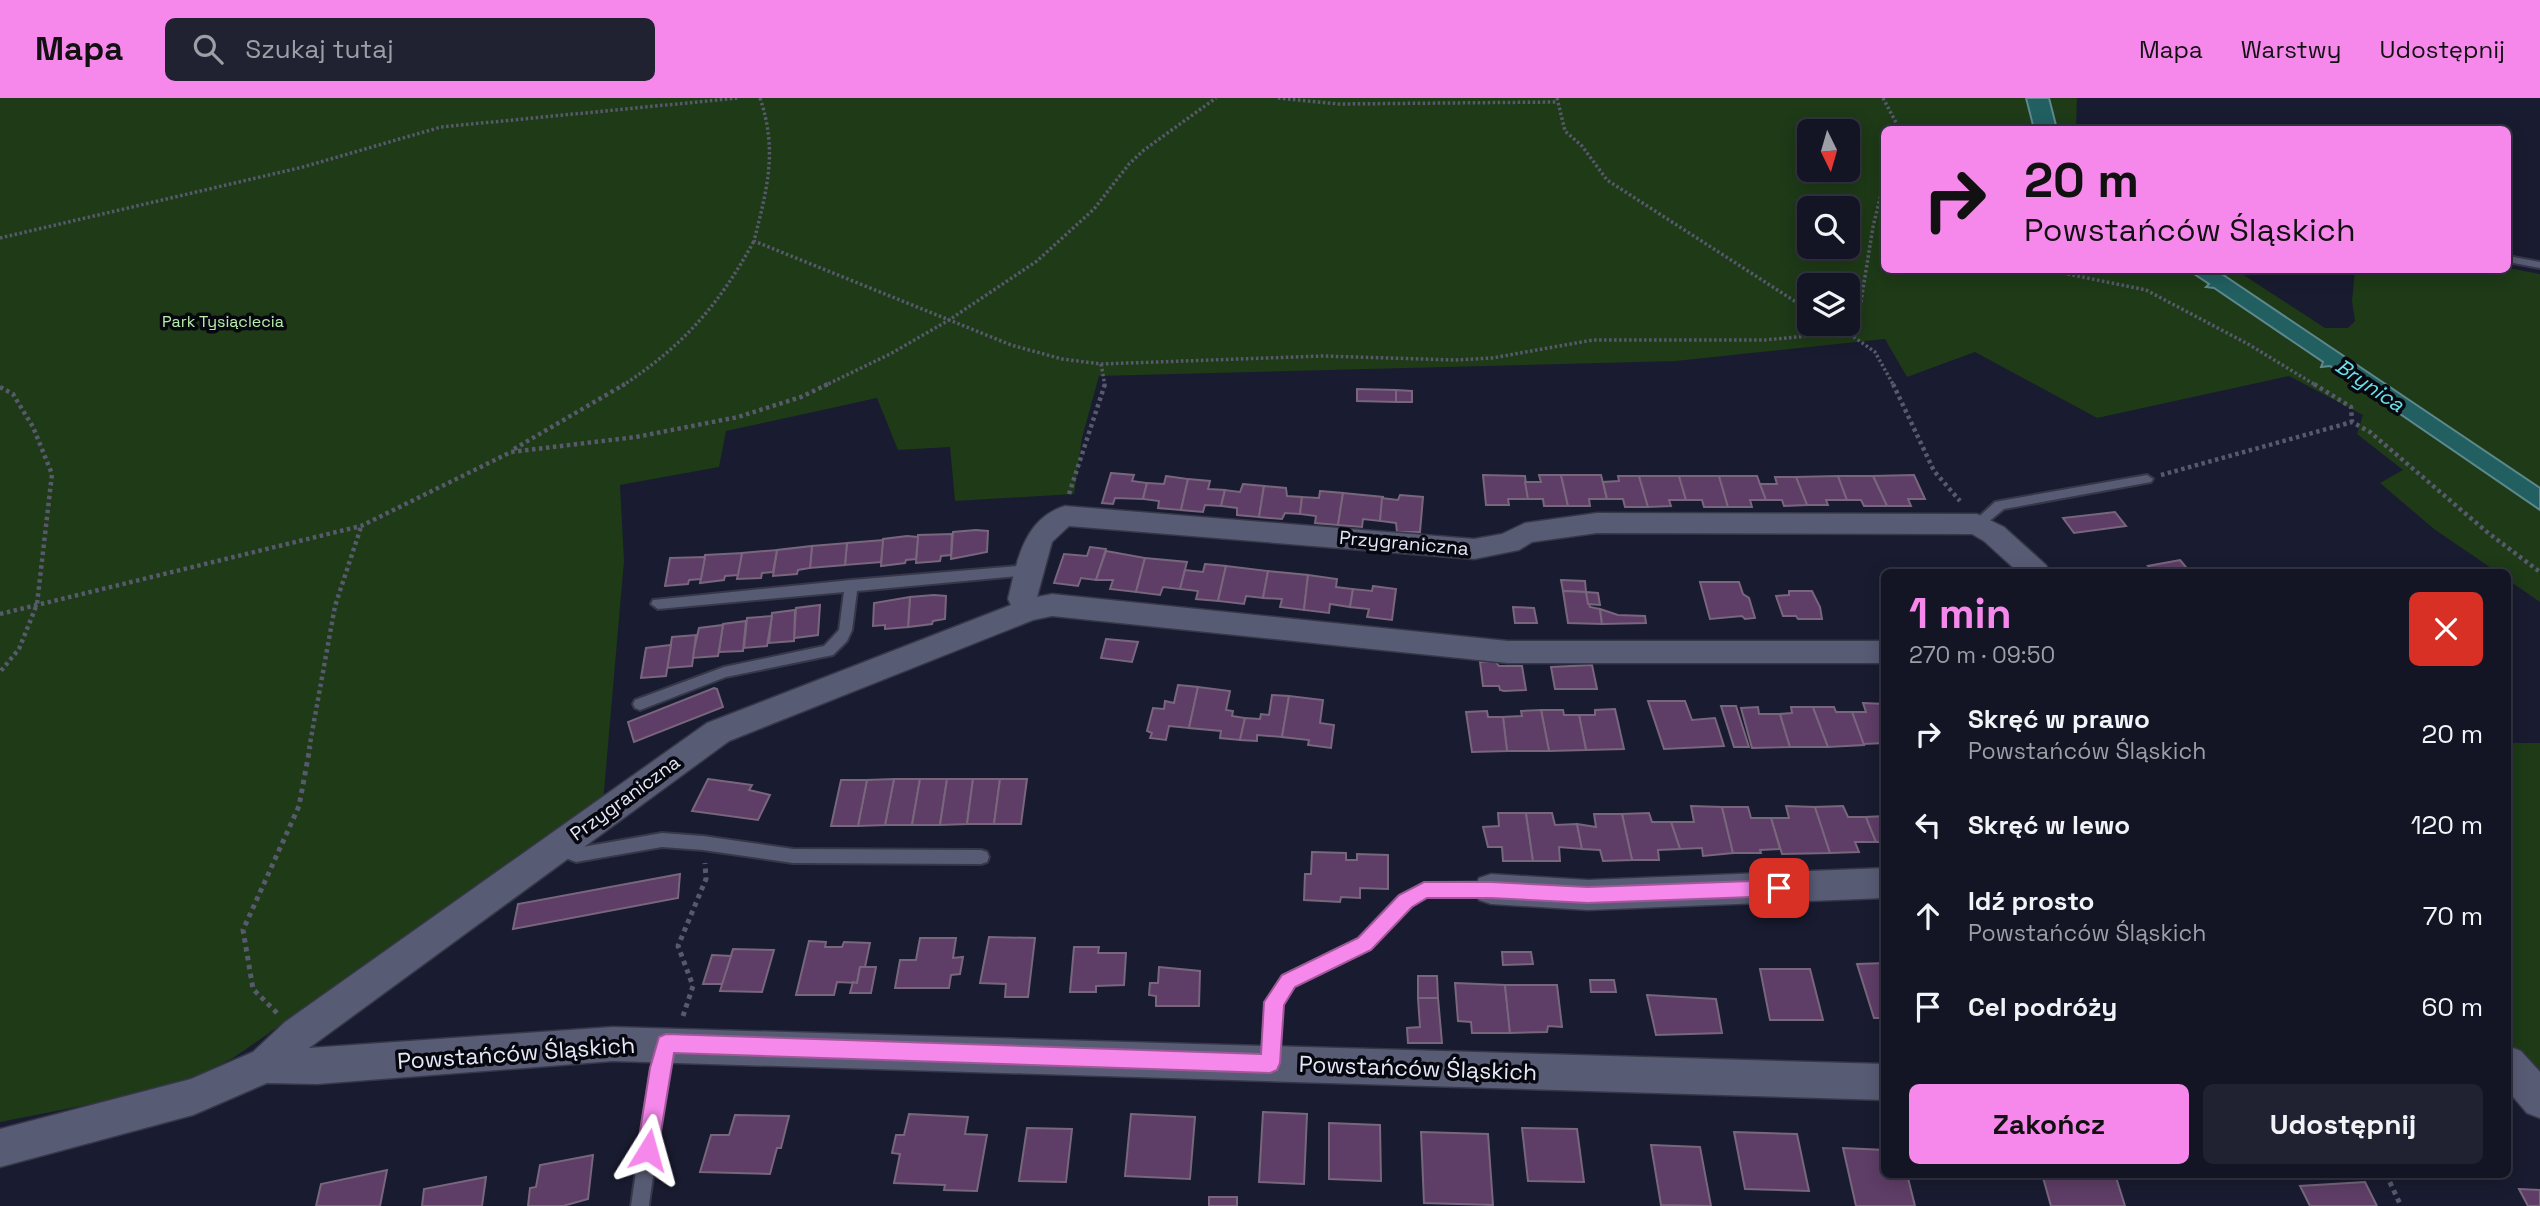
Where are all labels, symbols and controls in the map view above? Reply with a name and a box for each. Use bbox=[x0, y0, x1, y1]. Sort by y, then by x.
search box bbox=[165, 18, 655, 81]
text: Mapa bbox=[35, 28, 123, 70]
icon: search bbox=[189, 30, 227, 68]
text: Szukaj tutaj bbox=[245, 32, 394, 66]
text: Mapa bbox=[2139, 34, 2203, 65]
text: Warstwy bbox=[2241, 34, 2342, 65]
text: Udostępnij bbox=[2380, 34, 2505, 65]
north arrow bbox=[1797, 119, 1860, 182]
map controls bbox=[1797, 119, 1860, 336]
text: 20 m bbox=[2024, 149, 2139, 211]
icon: right bbox=[1909, 154, 2000, 245]
button: search bbox=[1797, 196, 1860, 259]
text: Powstańców Śląskich bbox=[2024, 210, 2356, 250]
button: layers bbox=[1797, 273, 1860, 336]
park label: Park Tysiąclecia bbox=[162, 311, 284, 332]
water label: Brynica bbox=[2330, 352, 2410, 418]
street label: Przygraniczna bbox=[1338, 525, 1470, 561]
text: 1 min bbox=[1909, 587, 2012, 640]
button: close bbox=[2409, 592, 2483, 666]
text: 270 m · 09:50 bbox=[1909, 640, 2055, 670]
text: Skręć w prawo bbox=[1968, 702, 2150, 736]
icon: right bbox=[1909, 715, 1947, 753]
text: 20 m bbox=[2422, 717, 2483, 751]
text: Powstańców Śląskich bbox=[1968, 736, 2206, 766]
street label: Przygraniczna bbox=[565, 750, 685, 846]
icon: left bbox=[1909, 806, 1947, 844]
text: Skręć w lewo bbox=[1968, 808, 2130, 842]
text: 120 m bbox=[2411, 808, 2483, 842]
pin bbox=[1749, 858, 1809, 918]
icon: arrive bbox=[1760, 869, 1798, 907]
text: Idź prosto bbox=[1968, 884, 2095, 918]
icon: ahead bbox=[1909, 897, 1947, 935]
text: 70 m bbox=[2423, 899, 2483, 933]
text: Powstańców Śląskich bbox=[1968, 918, 2206, 948]
icon: arrive bbox=[1909, 988, 1947, 1026]
text: Cel podróży bbox=[1968, 990, 2117, 1024]
text: 60 m bbox=[2421, 990, 2483, 1024]
street label: Powstańców Śląskich bbox=[396, 1030, 636, 1076]
street label: Powstańców Śląskich bbox=[1298, 1049, 1538, 1087]
button: Zakończ bbox=[1909, 1084, 2189, 1164]
button: Udostępnij bbox=[2203, 1084, 2483, 1164]
position arrow bbox=[611, 1113, 685, 1187]

